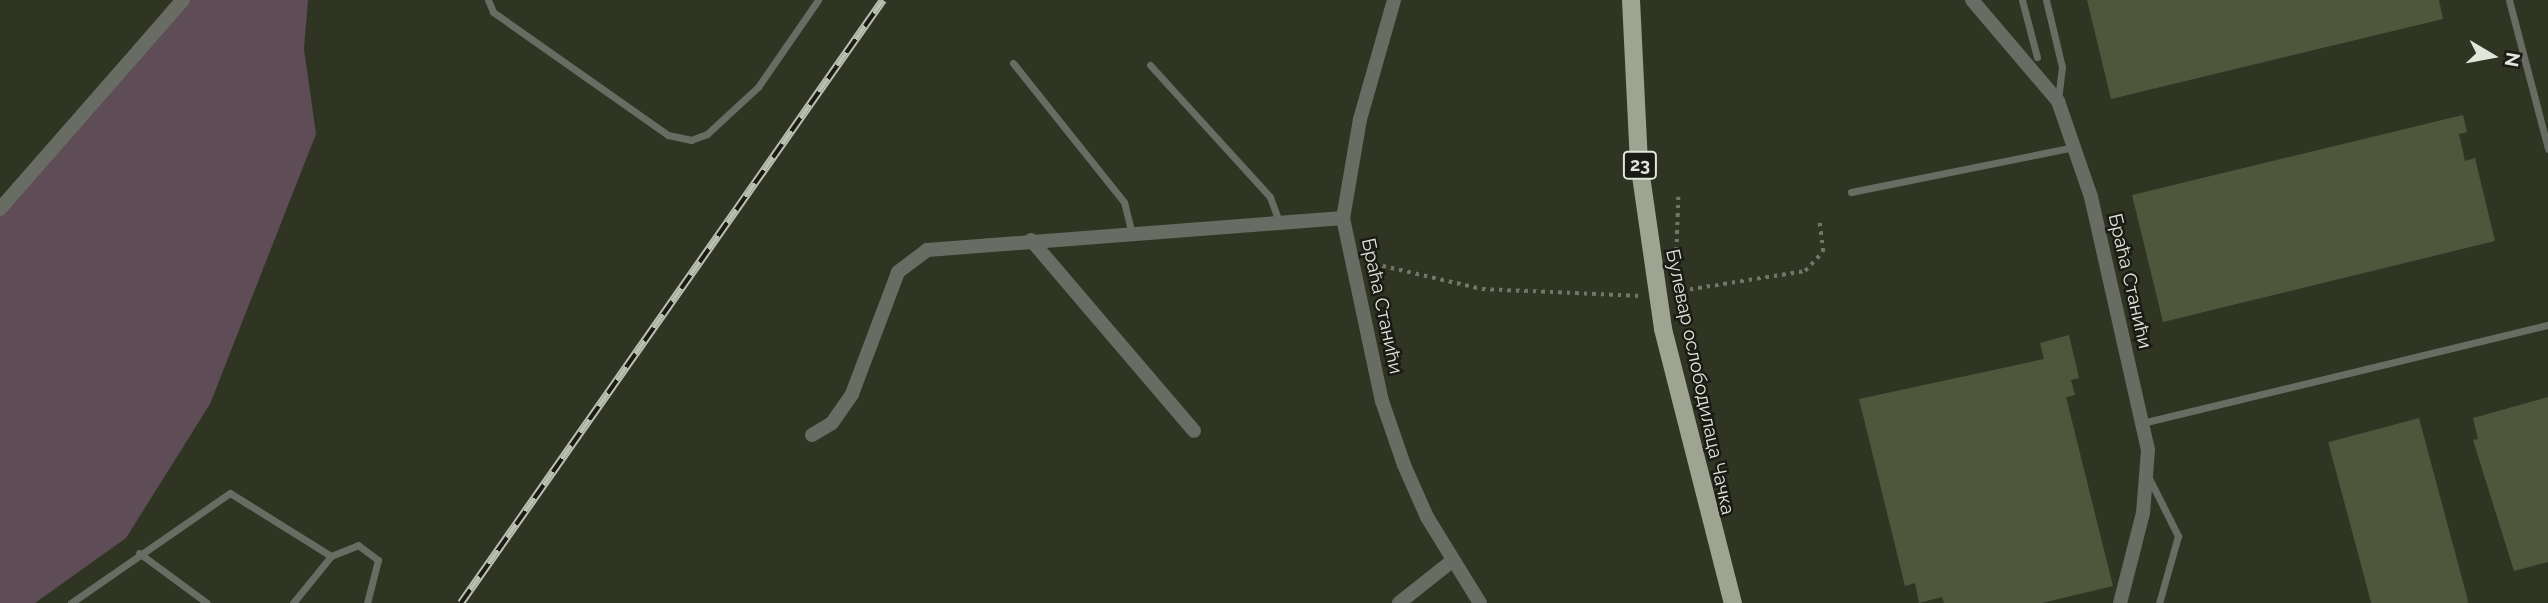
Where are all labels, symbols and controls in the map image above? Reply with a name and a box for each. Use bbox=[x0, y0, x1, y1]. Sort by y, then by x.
north arrow bbox=[2457, 21, 2527, 91]
text: N bbox=[2501, 51, 2525, 69]
road number: 23 bbox=[1622, 150, 1658, 180]
street label: Браћа Станићи bbox=[2103, 211, 2157, 351]
street label: Браћа Станићи bbox=[1357, 236, 1407, 376]
street label: Булевар ослободилаца Чачка bbox=[1661, 247, 1739, 517]

